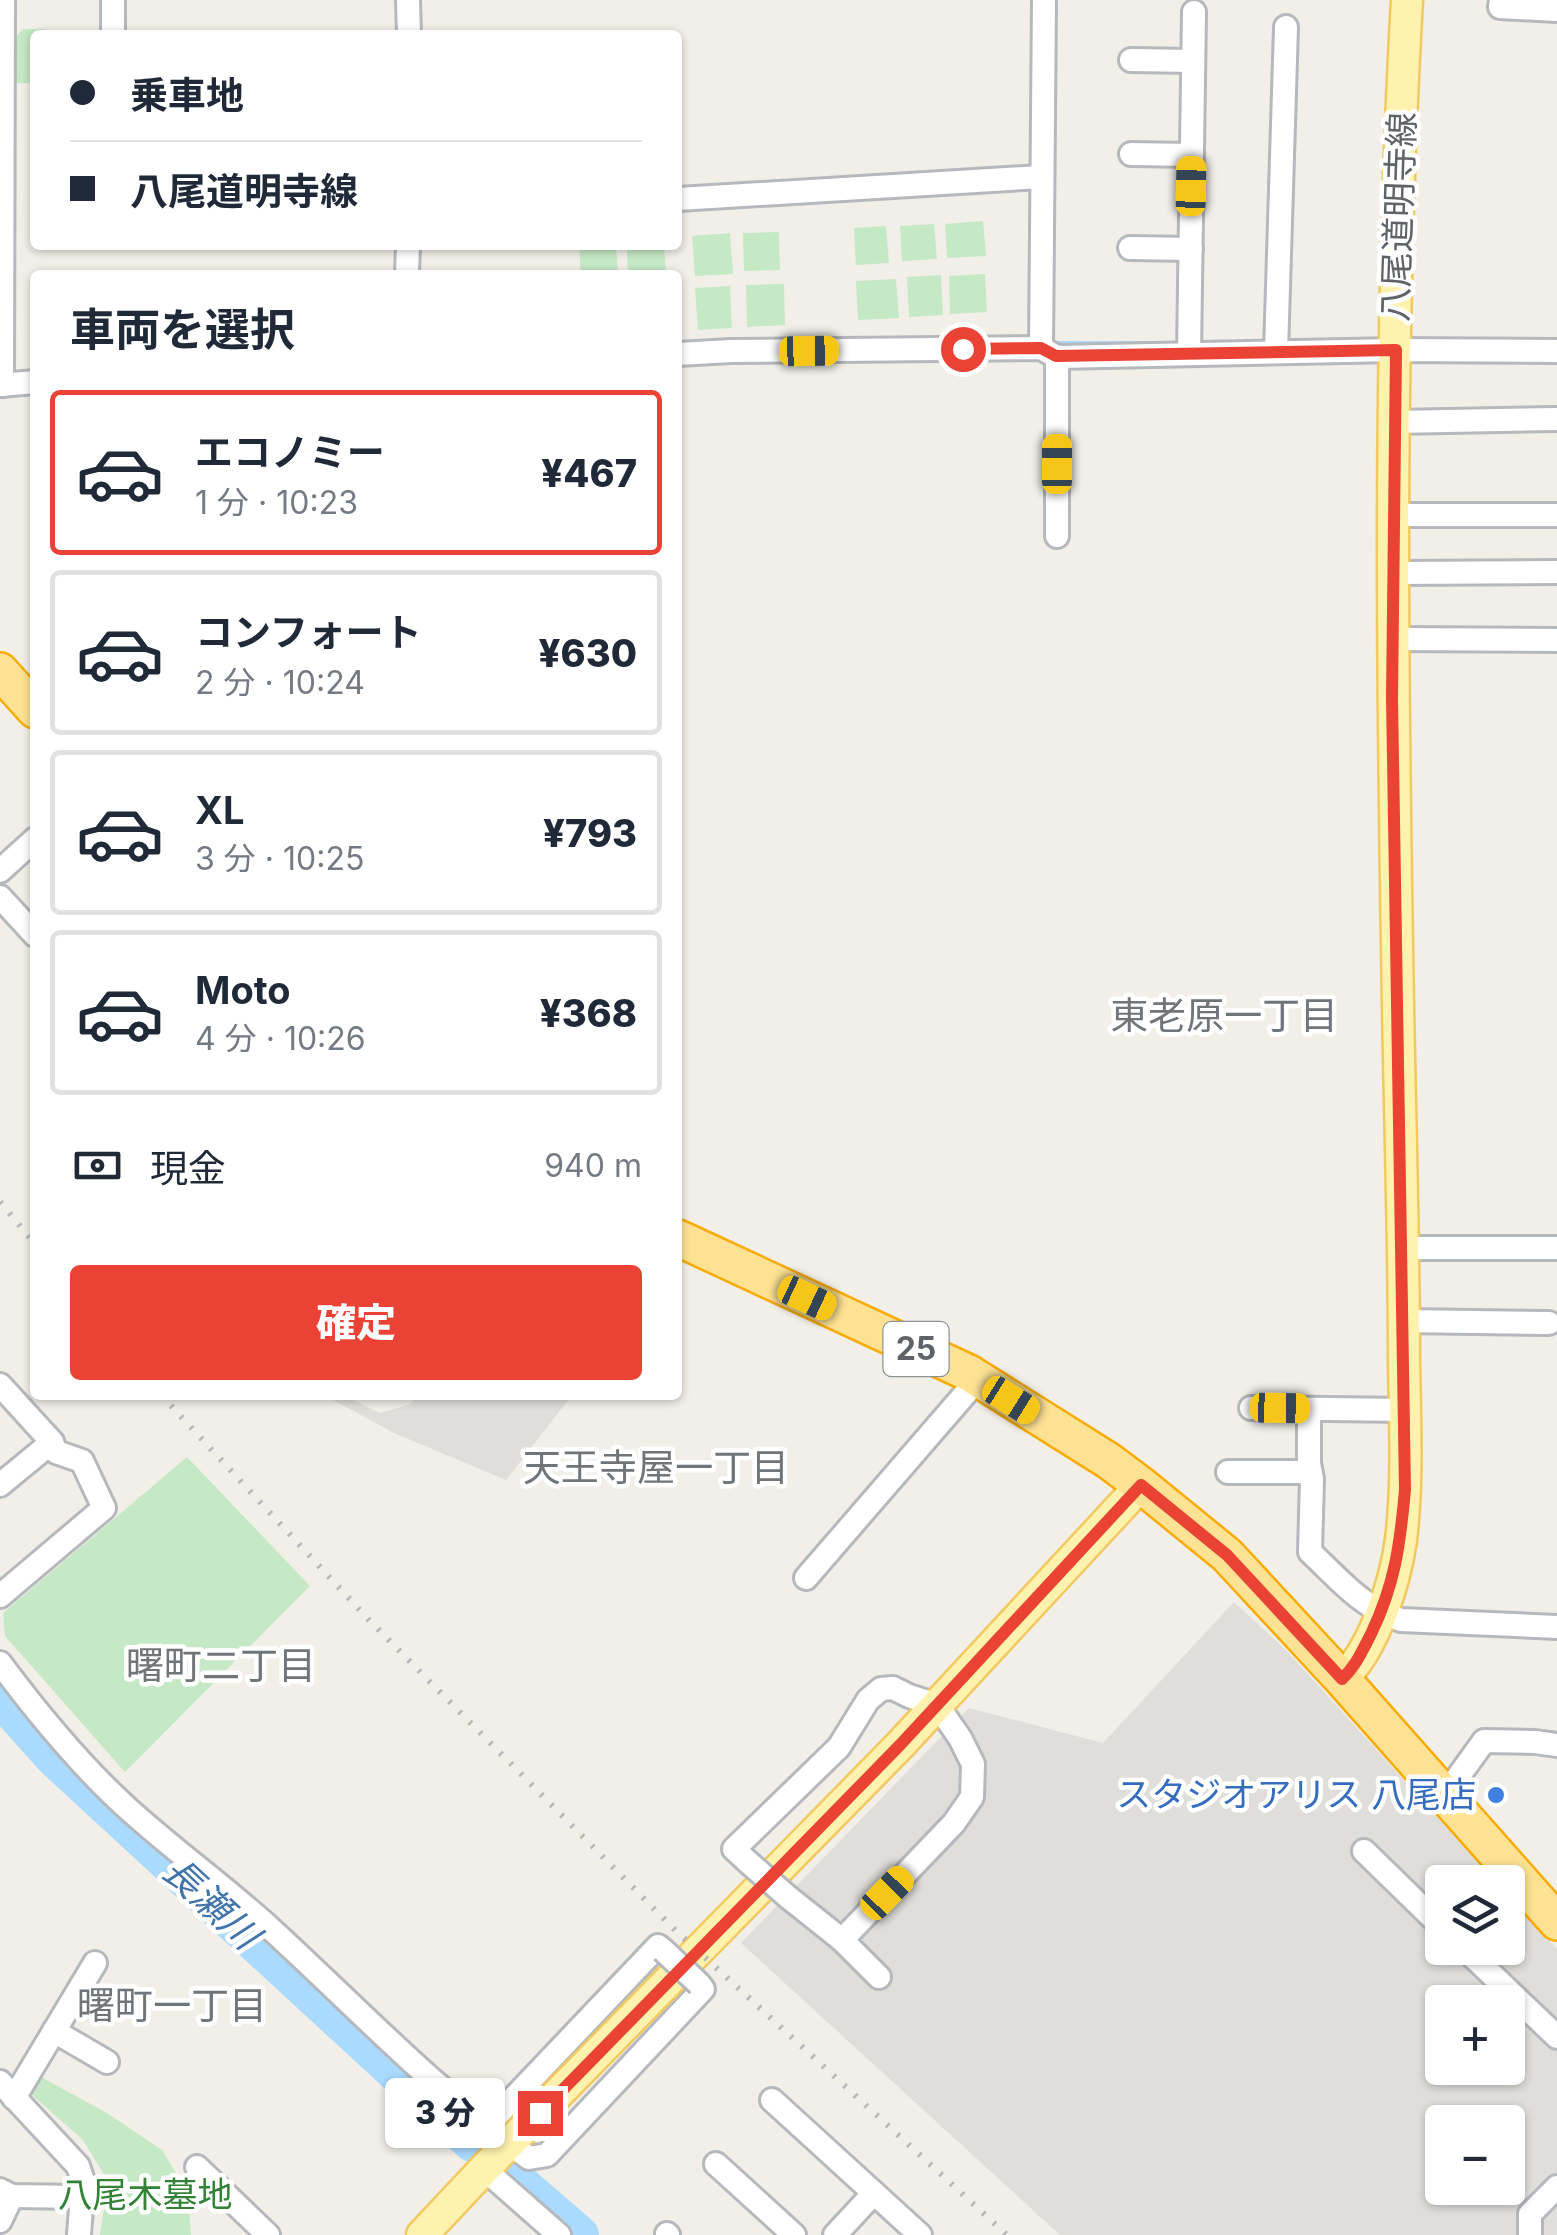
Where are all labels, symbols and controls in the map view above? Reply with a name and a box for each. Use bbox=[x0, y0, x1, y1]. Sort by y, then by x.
text: 乗車地 bbox=[130, 72, 244, 118]
street label: 八尾道明寺線 bbox=[1373, 111, 1423, 323]
car bbox=[1175, 156, 1207, 216]
text: 八尾道明寺線 bbox=[130, 168, 358, 214]
text: 車両を選択 bbox=[70, 302, 295, 357]
route start bbox=[941, 327, 986, 372]
car bbox=[779, 335, 839, 367]
icon: car bbox=[75, 428, 165, 518]
text: エコノミー bbox=[195, 429, 385, 475]
car bbox=[1042, 434, 1072, 494]
text: ¥467 bbox=[541, 450, 637, 496]
text: 1 分 · 10:23 bbox=[195, 483, 358, 522]
icon: car bbox=[75, 608, 165, 698]
text: コンフォート bbox=[195, 609, 422, 655]
text: ¥630 bbox=[539, 630, 637, 676]
text: 2 分 · 10:24 bbox=[195, 663, 365, 702]
text: XL bbox=[195, 787, 245, 833]
icon: car bbox=[75, 788, 165, 878]
text: ¥793 bbox=[543, 810, 637, 856]
text: 3 分 · 10:25 bbox=[195, 839, 364, 878]
text: Moto bbox=[195, 967, 291, 1013]
icon: car bbox=[75, 968, 165, 1058]
text: ¥368 bbox=[540, 990, 637, 1036]
district label: 東老原一丁目 bbox=[1110, 992, 1338, 1038]
text: 4 分 · 10:26 bbox=[195, 1019, 366, 1058]
icon: cash bbox=[70, 1138, 125, 1193]
text: 現金 bbox=[150, 1145, 226, 1191]
text: 940 m bbox=[544, 1146, 642, 1185]
button: 確定 bbox=[70, 1265, 642, 1380]
car bbox=[773, 1272, 841, 1324]
road number: 25 bbox=[884, 1322, 948, 1376]
car bbox=[978, 1371, 1044, 1429]
car bbox=[1250, 1392, 1310, 1424]
district label: 天王寺屋一丁目 bbox=[523, 1444, 789, 1490]
district label: 曙町二丁目 bbox=[126, 1642, 316, 1688]
place label: スタジオアリス 八尾店 bbox=[1116, 1773, 1476, 1815]
marker: スタジオアリス 八尾店 bbox=[1485, 1784, 1507, 1806]
water label: 長瀬川 bbox=[154, 1847, 272, 1961]
car bbox=[855, 1861, 919, 1925]
map controls bbox=[1425, 1865, 1525, 2205]
button: layers bbox=[1425, 1865, 1525, 1965]
district label: 曙町一丁目 bbox=[77, 1982, 267, 2028]
button: + bbox=[1425, 1985, 1525, 2085]
callout: 3 分 bbox=[385, 2078, 505, 2148]
route end bbox=[518, 2091, 563, 2136]
text: 3 分 bbox=[415, 2093, 475, 2132]
button: − bbox=[1425, 2105, 1525, 2205]
park label: 八尾木墓地 bbox=[57, 2173, 233, 2215]

